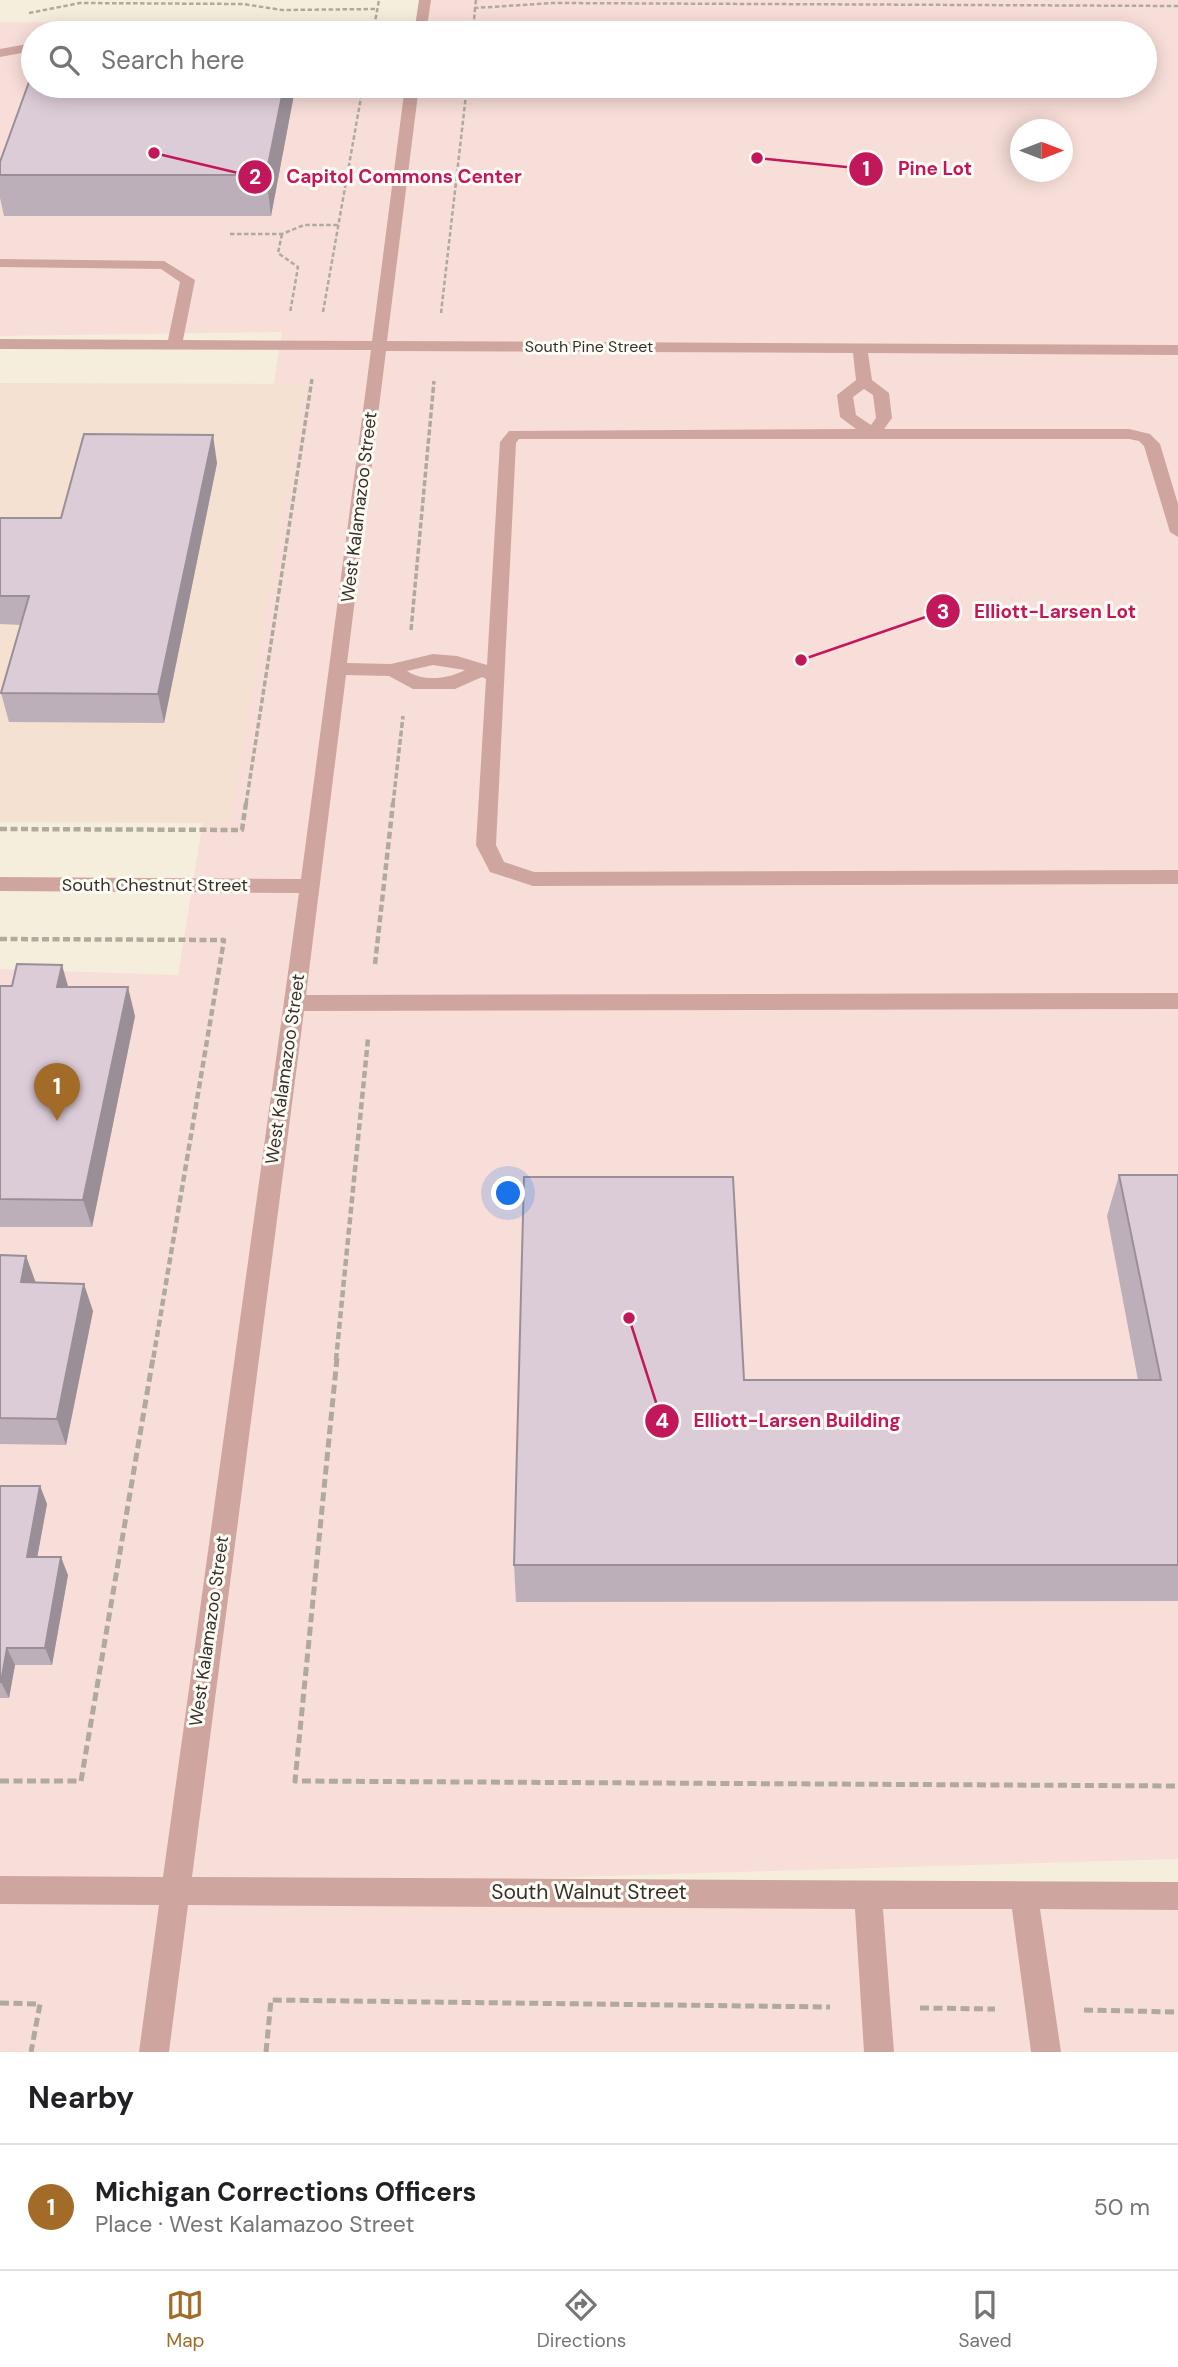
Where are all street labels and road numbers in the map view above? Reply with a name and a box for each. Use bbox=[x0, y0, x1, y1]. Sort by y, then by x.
street label: South Pine Street bbox=[525, 336, 653, 357]
street label: West Kalamazoo Street bbox=[335, 410, 383, 604]
street label: South Chestnut Street bbox=[62, 873, 248, 897]
street label: West Kalamazoo Street bbox=[260, 972, 310, 1166]
street label: West Kalamazoo Street bbox=[184, 1534, 234, 1728]
street label: South Walnut Street bbox=[491, 1878, 687, 1906]

